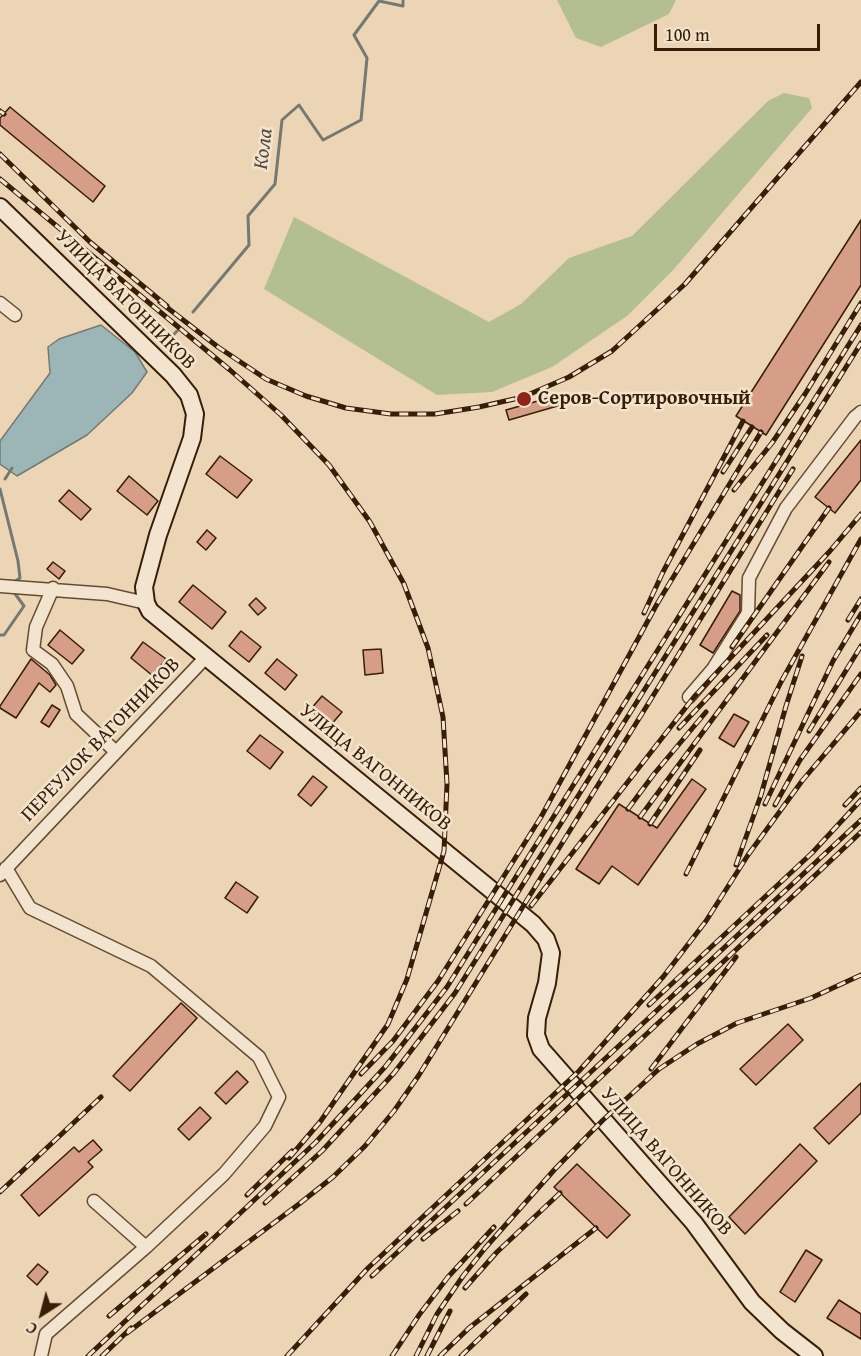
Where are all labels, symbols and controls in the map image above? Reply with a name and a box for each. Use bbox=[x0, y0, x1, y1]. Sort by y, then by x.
scale bar bbox=[657, 12, 824, 50]
text: 100 m bbox=[665, 21, 710, 48]
water label: Кола bbox=[249, 127, 279, 171]
street label: УЛИЦА ВАГОННИКОВ bbox=[50, 225, 200, 375]
place label: Серов-Сортировочный bbox=[538, 387, 751, 411]
marker: Серов-Сортировочный bbox=[515, 390, 533, 408]
street label: ПЕРЕУЛОК ВАГОННИКОВ bbox=[16, 653, 186, 827]
street label: УЛИЦА ВАГОННИКОВ bbox=[294, 699, 456, 837]
street label: УЛИЦА ВАГОННИКОВ bbox=[595, 1083, 737, 1241]
north arrow bbox=[12, 1284, 72, 1344]
text: С bbox=[21, 1316, 42, 1341]

